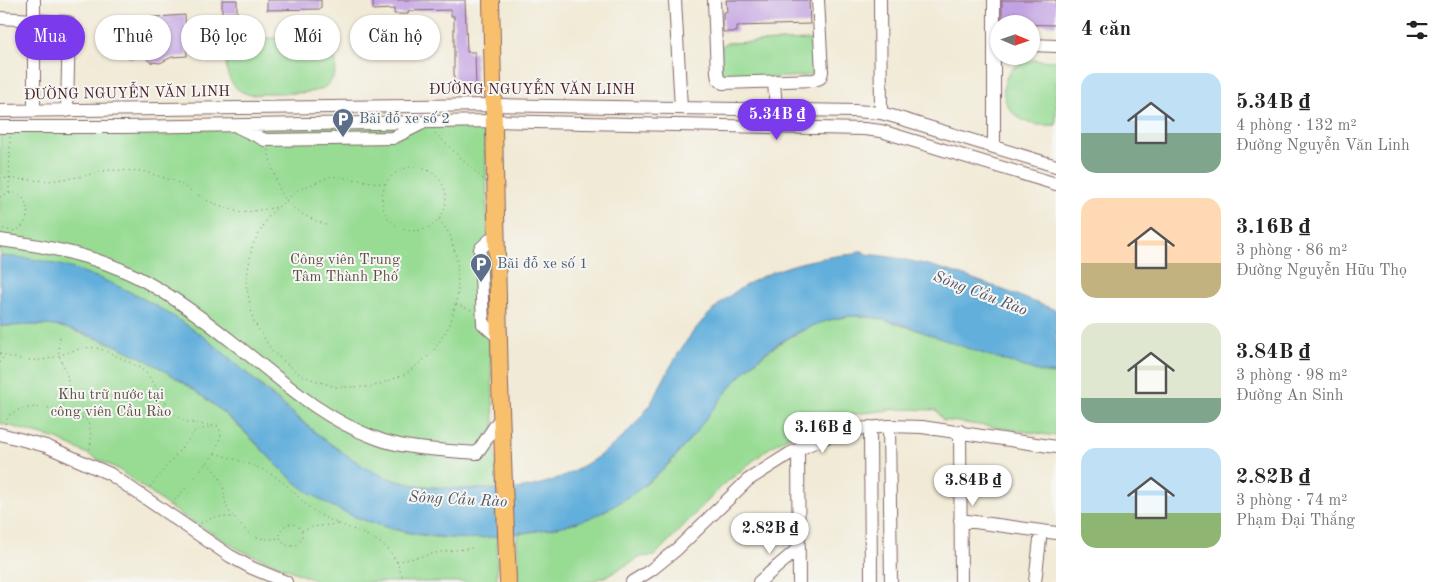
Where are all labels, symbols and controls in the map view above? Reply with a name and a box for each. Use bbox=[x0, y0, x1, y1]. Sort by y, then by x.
chip: Mua bbox=[15, 15, 85, 60]
chip: Thuê bbox=[95, 15, 171, 60]
chip: Bộ lọc bbox=[181, 15, 265, 60]
chip: Mới bbox=[275, 15, 340, 60]
chip: Căn hộ bbox=[350, 15, 440, 60]
north arrow bbox=[990, 15, 1040, 65]
map controls bbox=[990, 15, 1040, 65]
icon: filters bbox=[1403, 16, 1431, 44]
text: 4 căn bbox=[1081, 19, 1131, 40]
street label: ĐƯỜNG NGUYỄN VĂN LINH bbox=[429, 78, 635, 98]
street label: ĐƯỜNG NGUYỄN VĂN LINH bbox=[24, 80, 230, 103]
text: 5.34B ₫ bbox=[1236, 92, 1310, 113]
icon: home bbox=[1121, 93, 1181, 153]
pin: 5.34B ₫ bbox=[731, 98, 823, 141]
parking icon: Bãi đỗ xe số 2 bbox=[331, 107, 355, 138]
text: 5.34B ₫ bbox=[749, 107, 805, 123]
place label: Bãi đỗ xe số 2 bbox=[359, 111, 450, 127]
text: 4 phòng · 132 m² bbox=[1236, 118, 1357, 134]
text: Đường Nguyễn Văn Linh bbox=[1236, 138, 1410, 154]
text: 3.16B ₫ bbox=[1236, 217, 1310, 238]
icon: home bbox=[1121, 218, 1181, 278]
text: 3 phòng · 86 m² bbox=[1236, 243, 1347, 259]
parking icon: Bãi đỗ xe số 1 bbox=[469, 252, 493, 283]
park label: Công viên Trung Tâm Thành Phố bbox=[290, 253, 400, 285]
place label: Bãi đỗ xe số 1 bbox=[497, 256, 588, 272]
text: Đường Nguyễn Hữu Thọ bbox=[1236, 263, 1407, 279]
water label: Sông Cầu Rào bbox=[931, 268, 1029, 319]
text: 3.84B ₫ bbox=[1236, 342, 1310, 363]
icon: home bbox=[1121, 343, 1181, 403]
text: 3 phòng · 98 m² bbox=[1236, 368, 1347, 384]
park label: Khu trữ nước tại công viên Cầu Rào bbox=[51, 388, 171, 420]
text: Đường An Sinh bbox=[1236, 388, 1343, 404]
pin: 3.16B ₫ bbox=[777, 412, 869, 454]
text: 3.16B ₫ bbox=[795, 420, 851, 436]
pin: 3.84B ₫ bbox=[927, 464, 1019, 507]
text: 2.82B ₫ bbox=[1236, 467, 1310, 488]
icon: home bbox=[1121, 468, 1181, 528]
text: 3.84B ₫ bbox=[945, 473, 1001, 489]
water label: Sông Cầu Rào bbox=[408, 488, 508, 511]
text: 3 phòng · 74 m² bbox=[1236, 493, 1347, 509]
pin: 2.82B ₫ bbox=[724, 512, 816, 555]
text: Phạm Đại Thắng bbox=[1236, 513, 1355, 529]
text: 2.82B ₫ bbox=[742, 521, 798, 537]

